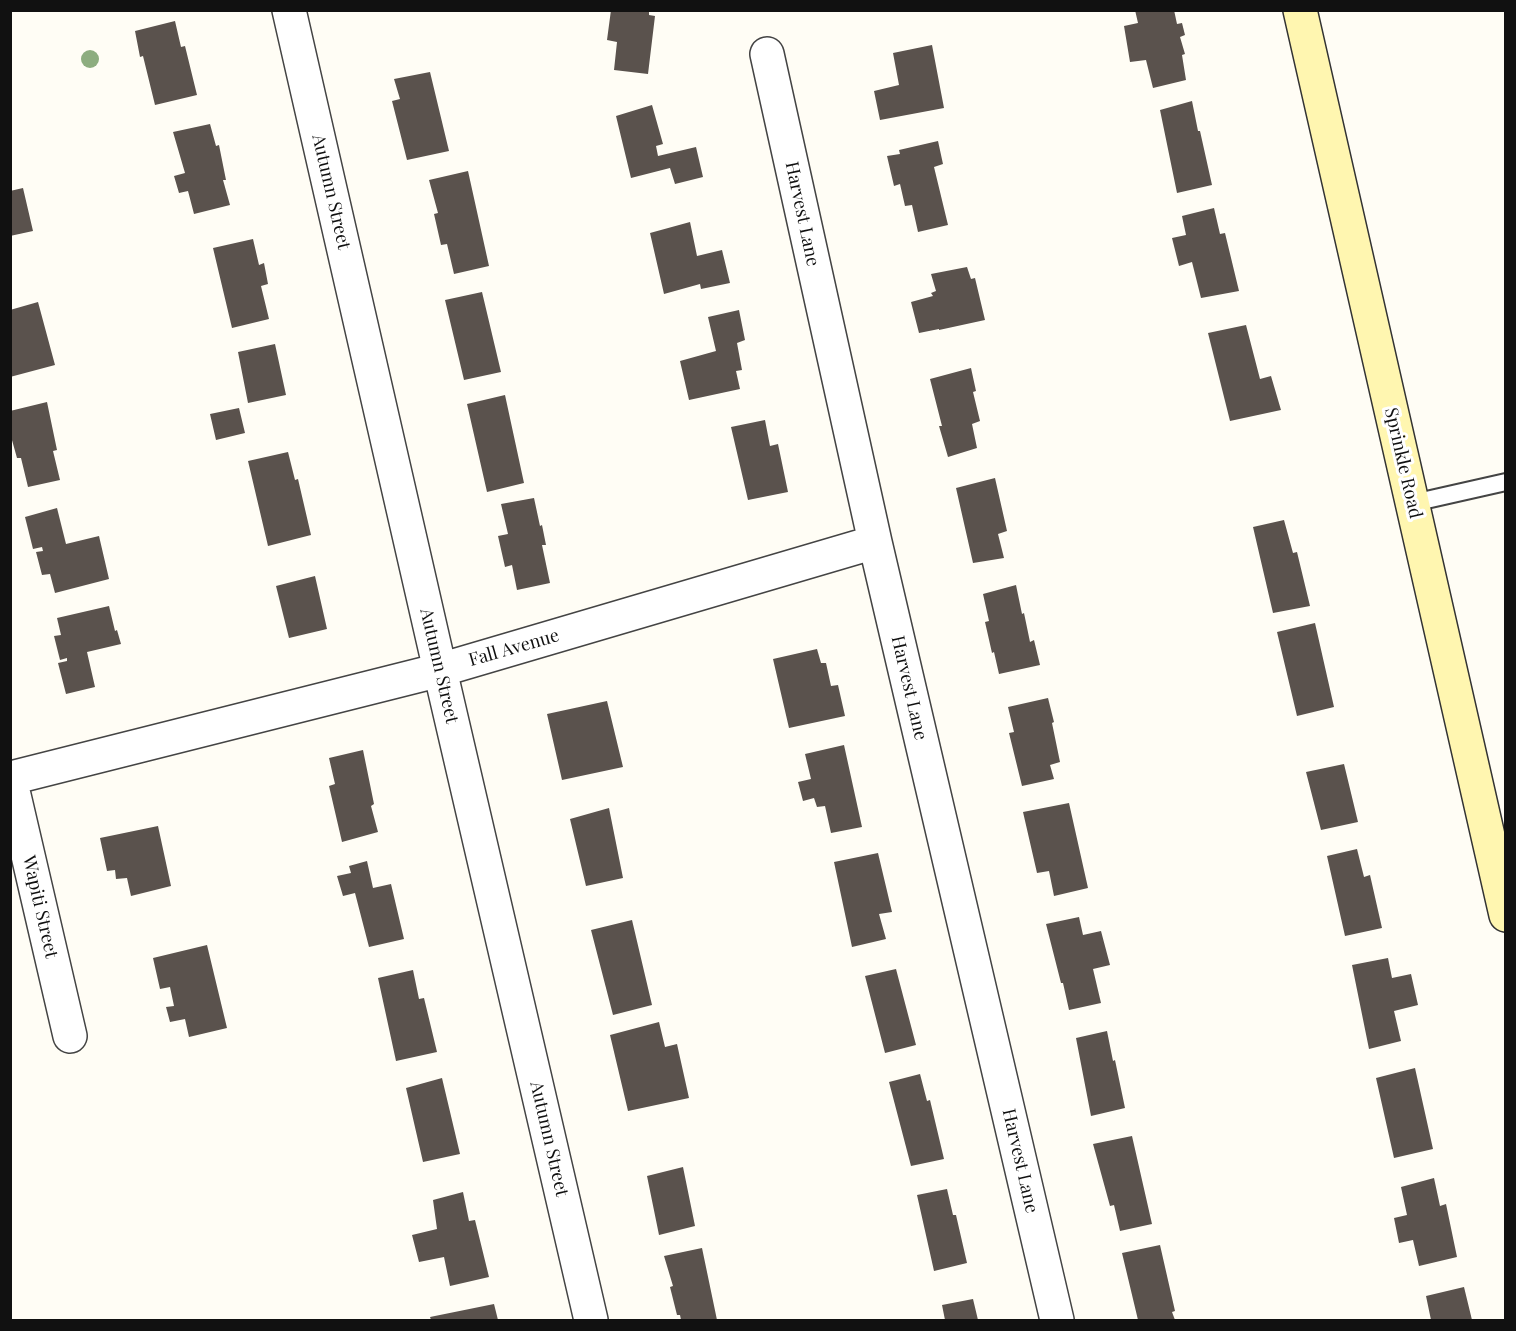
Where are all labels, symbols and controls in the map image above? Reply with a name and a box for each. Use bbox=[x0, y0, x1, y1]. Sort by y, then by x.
street label: Autumn Street bbox=[307, 132, 355, 252]
street label: Harvest Lane bbox=[780, 160, 824, 268]
street label: Sprinkle Road bbox=[1380, 405, 1426, 521]
street label: Autumn Street bbox=[415, 606, 463, 726]
street label: Fall Avenue bbox=[466, 625, 562, 671]
street label: Harvest Lane bbox=[886, 634, 932, 742]
street label: Wapiti Street bbox=[18, 854, 62, 960]
street label: Autumn Street bbox=[525, 1079, 573, 1199]
street label: Harvest Lane bbox=[997, 1107, 1043, 1215]

